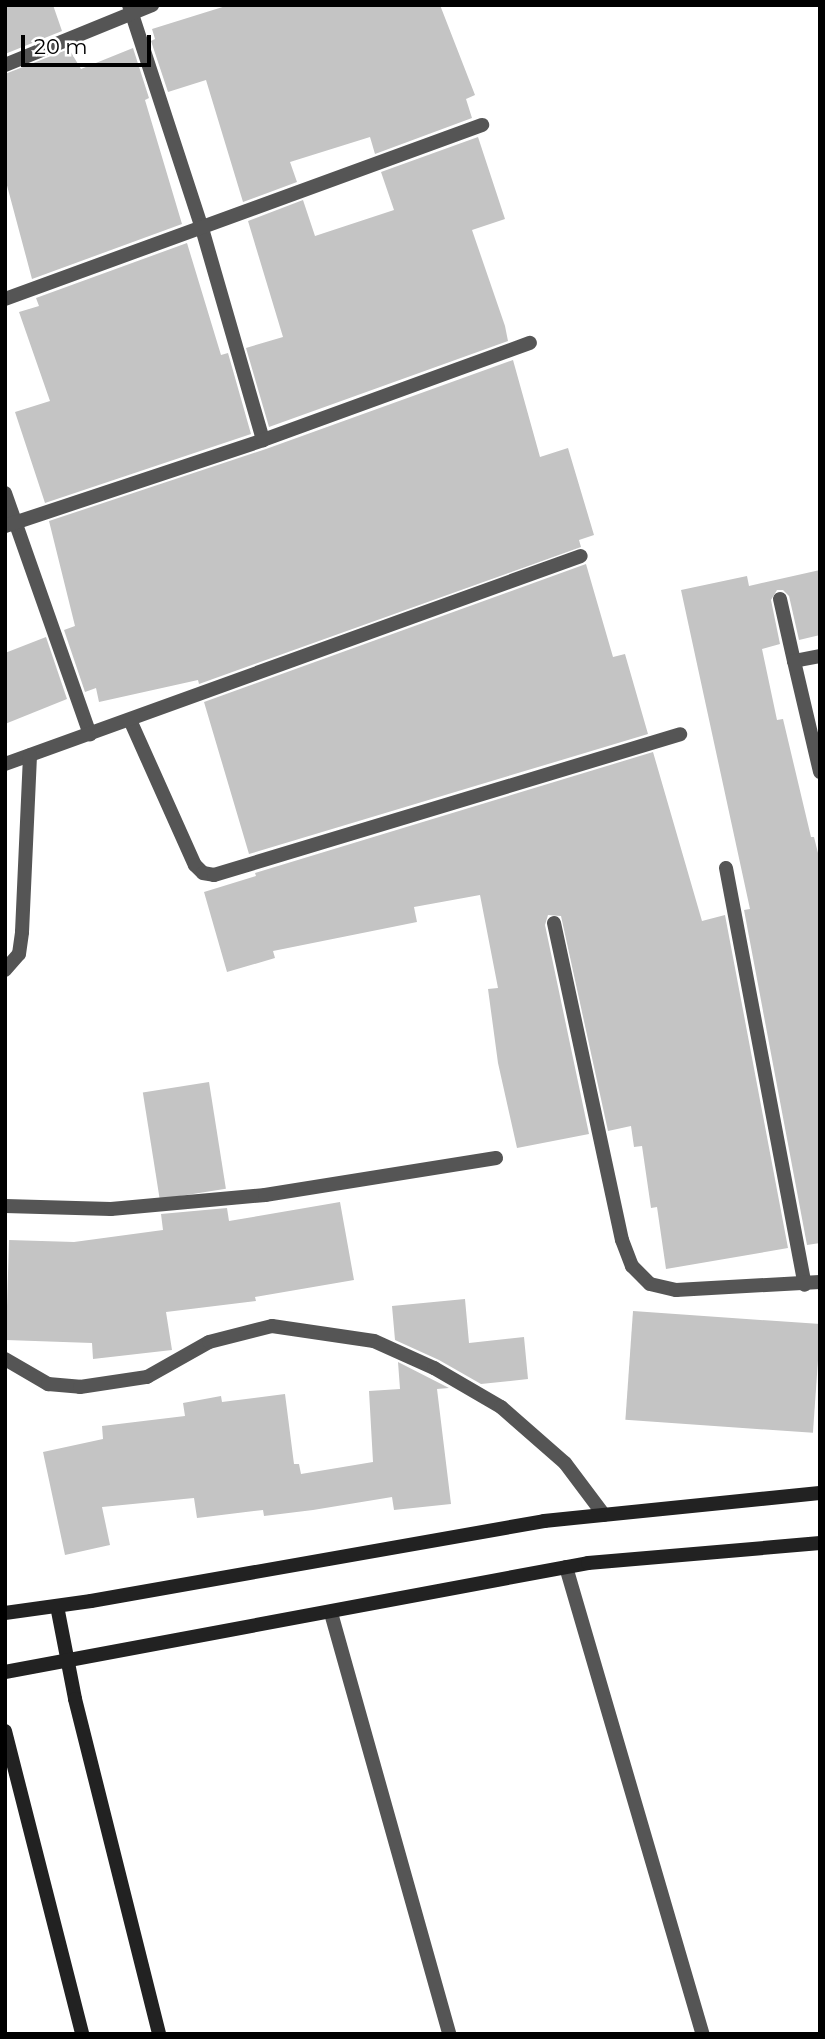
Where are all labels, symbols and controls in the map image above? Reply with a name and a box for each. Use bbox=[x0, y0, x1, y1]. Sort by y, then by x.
scale bar bbox=[24, 21, 154, 65]
text: 20 m bbox=[34, 34, 88, 59]

